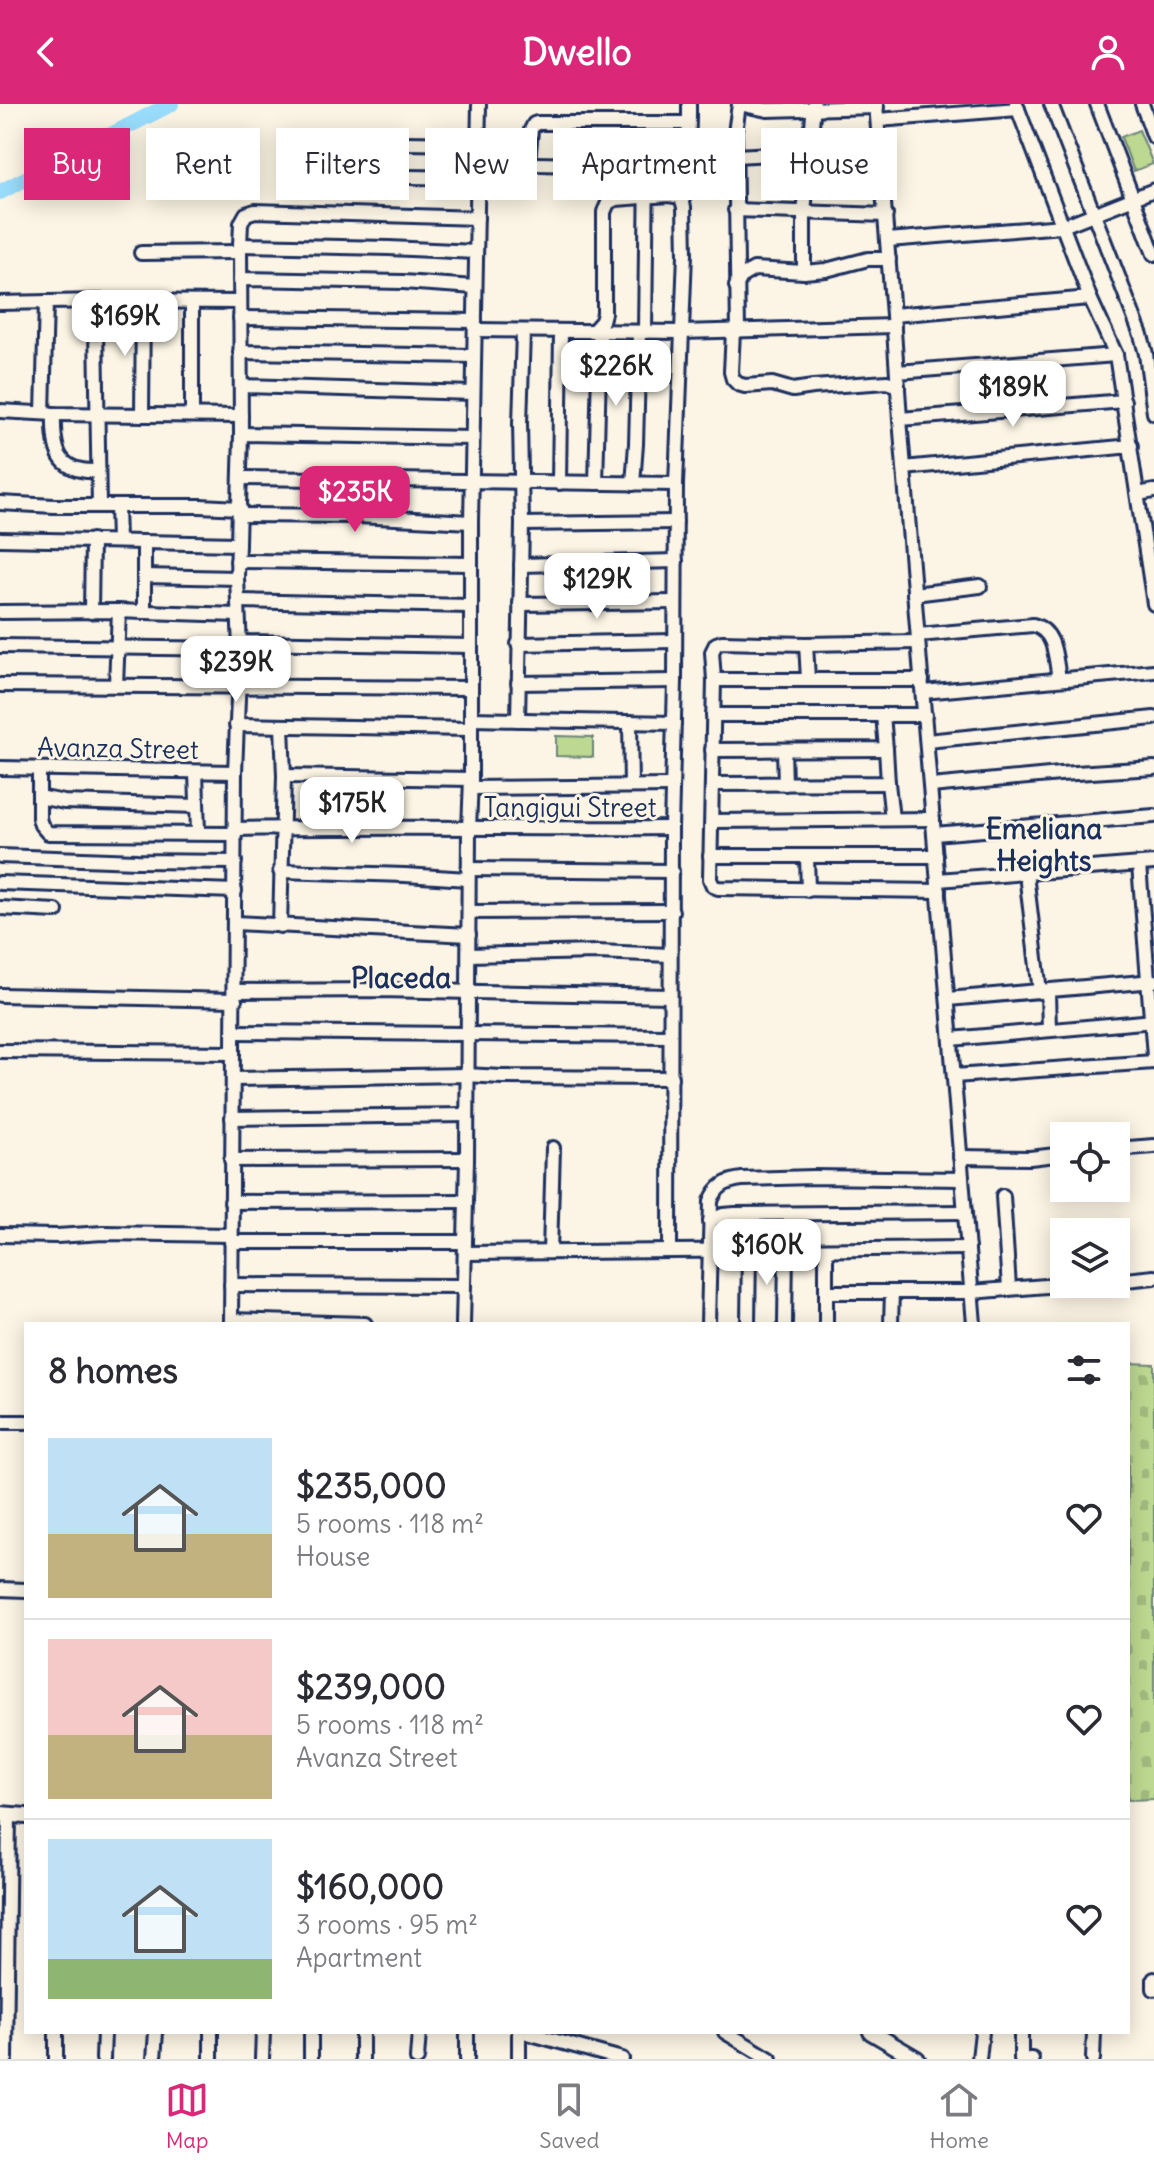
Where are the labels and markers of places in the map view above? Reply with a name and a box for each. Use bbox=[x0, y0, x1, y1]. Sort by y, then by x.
pin: $169K bbox=[69, 290, 181, 358]
pin: $226K bbox=[560, 340, 672, 408]
pin: $189K bbox=[957, 361, 1069, 429]
pin: $235K bbox=[299, 466, 411, 534]
pin: $129K bbox=[541, 553, 653, 621]
pin: $239K bbox=[180, 636, 292, 704]
pin: $175K bbox=[296, 777, 408, 845]
pin: $160K bbox=[711, 1219, 823, 1287]

